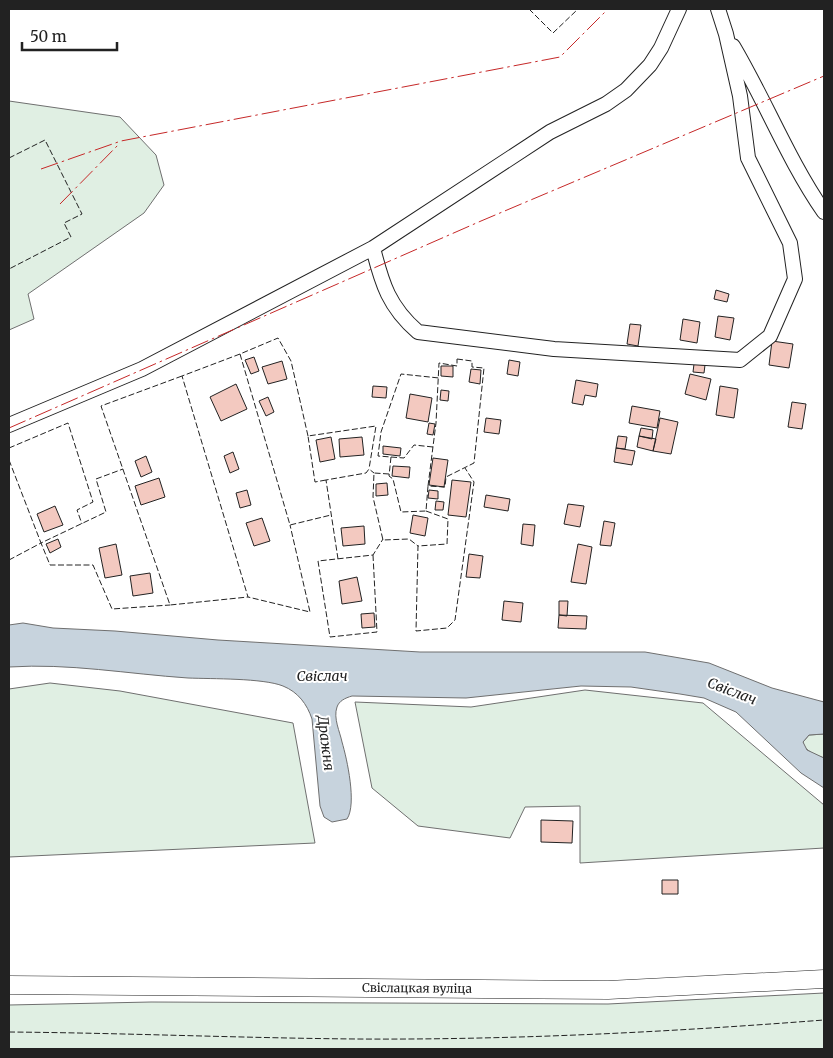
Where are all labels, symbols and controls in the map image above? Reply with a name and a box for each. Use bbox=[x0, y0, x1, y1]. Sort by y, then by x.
scale bar bbox=[22, 20, 118, 52]
text: 50 m bbox=[30, 27, 67, 46]
water label: Свіслач bbox=[296, 667, 348, 685]
water label: Свіслач bbox=[705, 673, 759, 709]
water label: Дражня bbox=[314, 713, 338, 772]
street label: Свіслацкая вуліца bbox=[362, 980, 473, 996]

